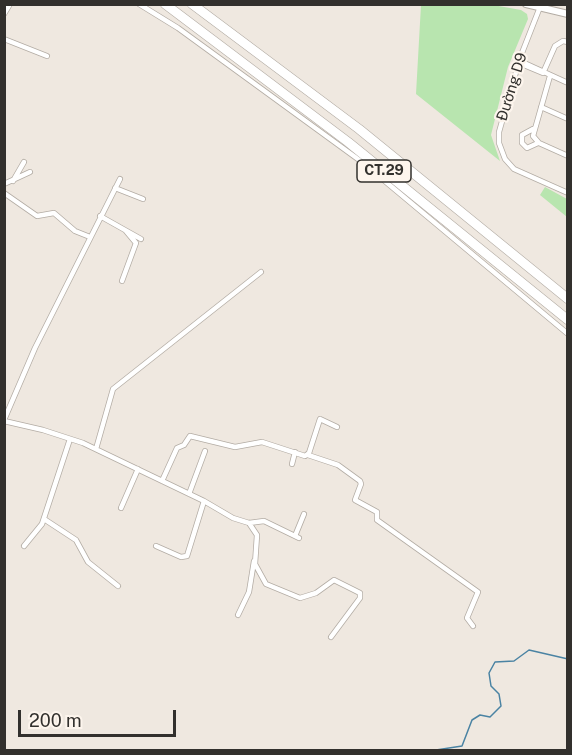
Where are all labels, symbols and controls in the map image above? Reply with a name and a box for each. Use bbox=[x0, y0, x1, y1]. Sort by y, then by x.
street label: Đường D9 bbox=[493, 51, 531, 123]
road number: CT.29 bbox=[357, 160, 411, 182]
scale bar bbox=[21, 698, 178, 736]
text: 200 m bbox=[29, 710, 82, 731]

